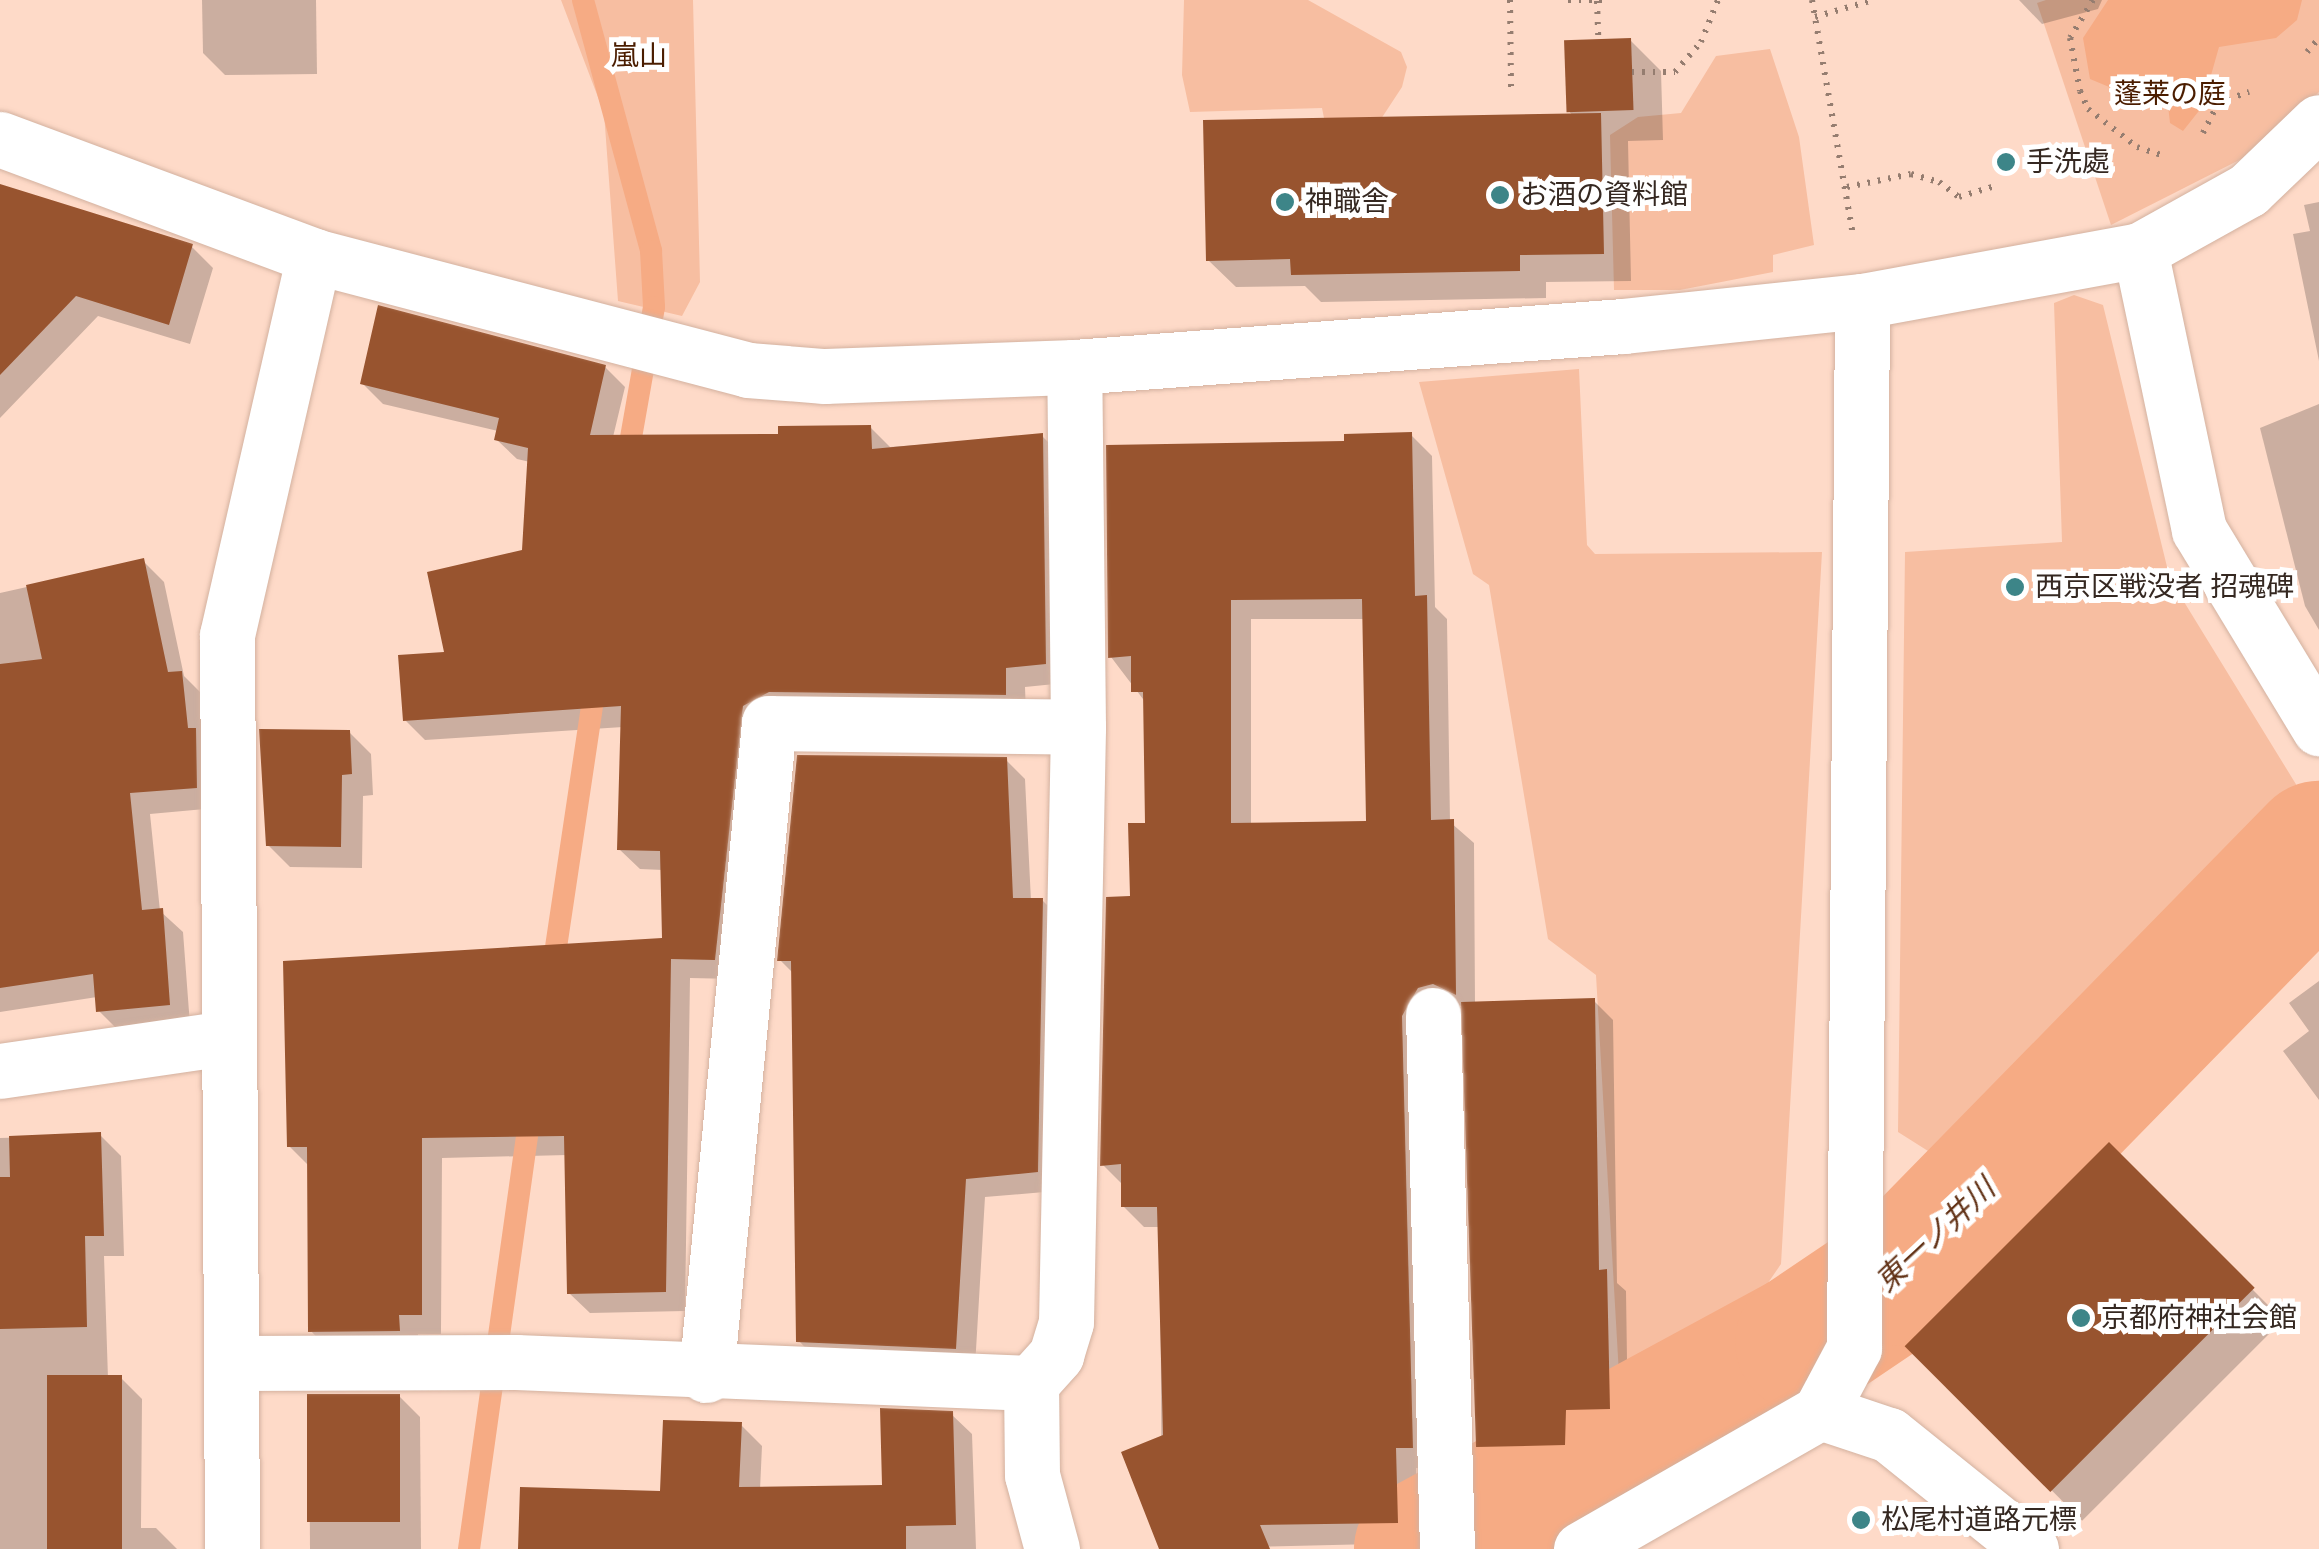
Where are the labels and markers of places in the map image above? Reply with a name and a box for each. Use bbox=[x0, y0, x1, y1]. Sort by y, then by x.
place label: 手洗處 bbox=[2026, 145, 2110, 179]
marker: 手洗處 bbox=[1995, 151, 2017, 173]
place label: お酒の資料館 bbox=[1520, 178, 1688, 212]
marker: お酒の資料館 bbox=[1489, 184, 1511, 206]
place label: 神職舎 bbox=[1305, 185, 1389, 219]
marker: 神職舎 bbox=[1274, 191, 1296, 213]
place label: 西京区戦没者 招魂碑 bbox=[2035, 570, 2294, 604]
marker: 西京区戦没者 招魂碑 bbox=[2004, 576, 2026, 598]
place label: 京都府神社会館 bbox=[2101, 1301, 2297, 1335]
marker: 京都府神社会館 bbox=[2070, 1307, 2092, 1329]
place label: 松尾村道路元標 bbox=[1881, 1503, 2077, 1537]
marker: 松尾村道路元標 bbox=[1850, 1509, 1872, 1531]

